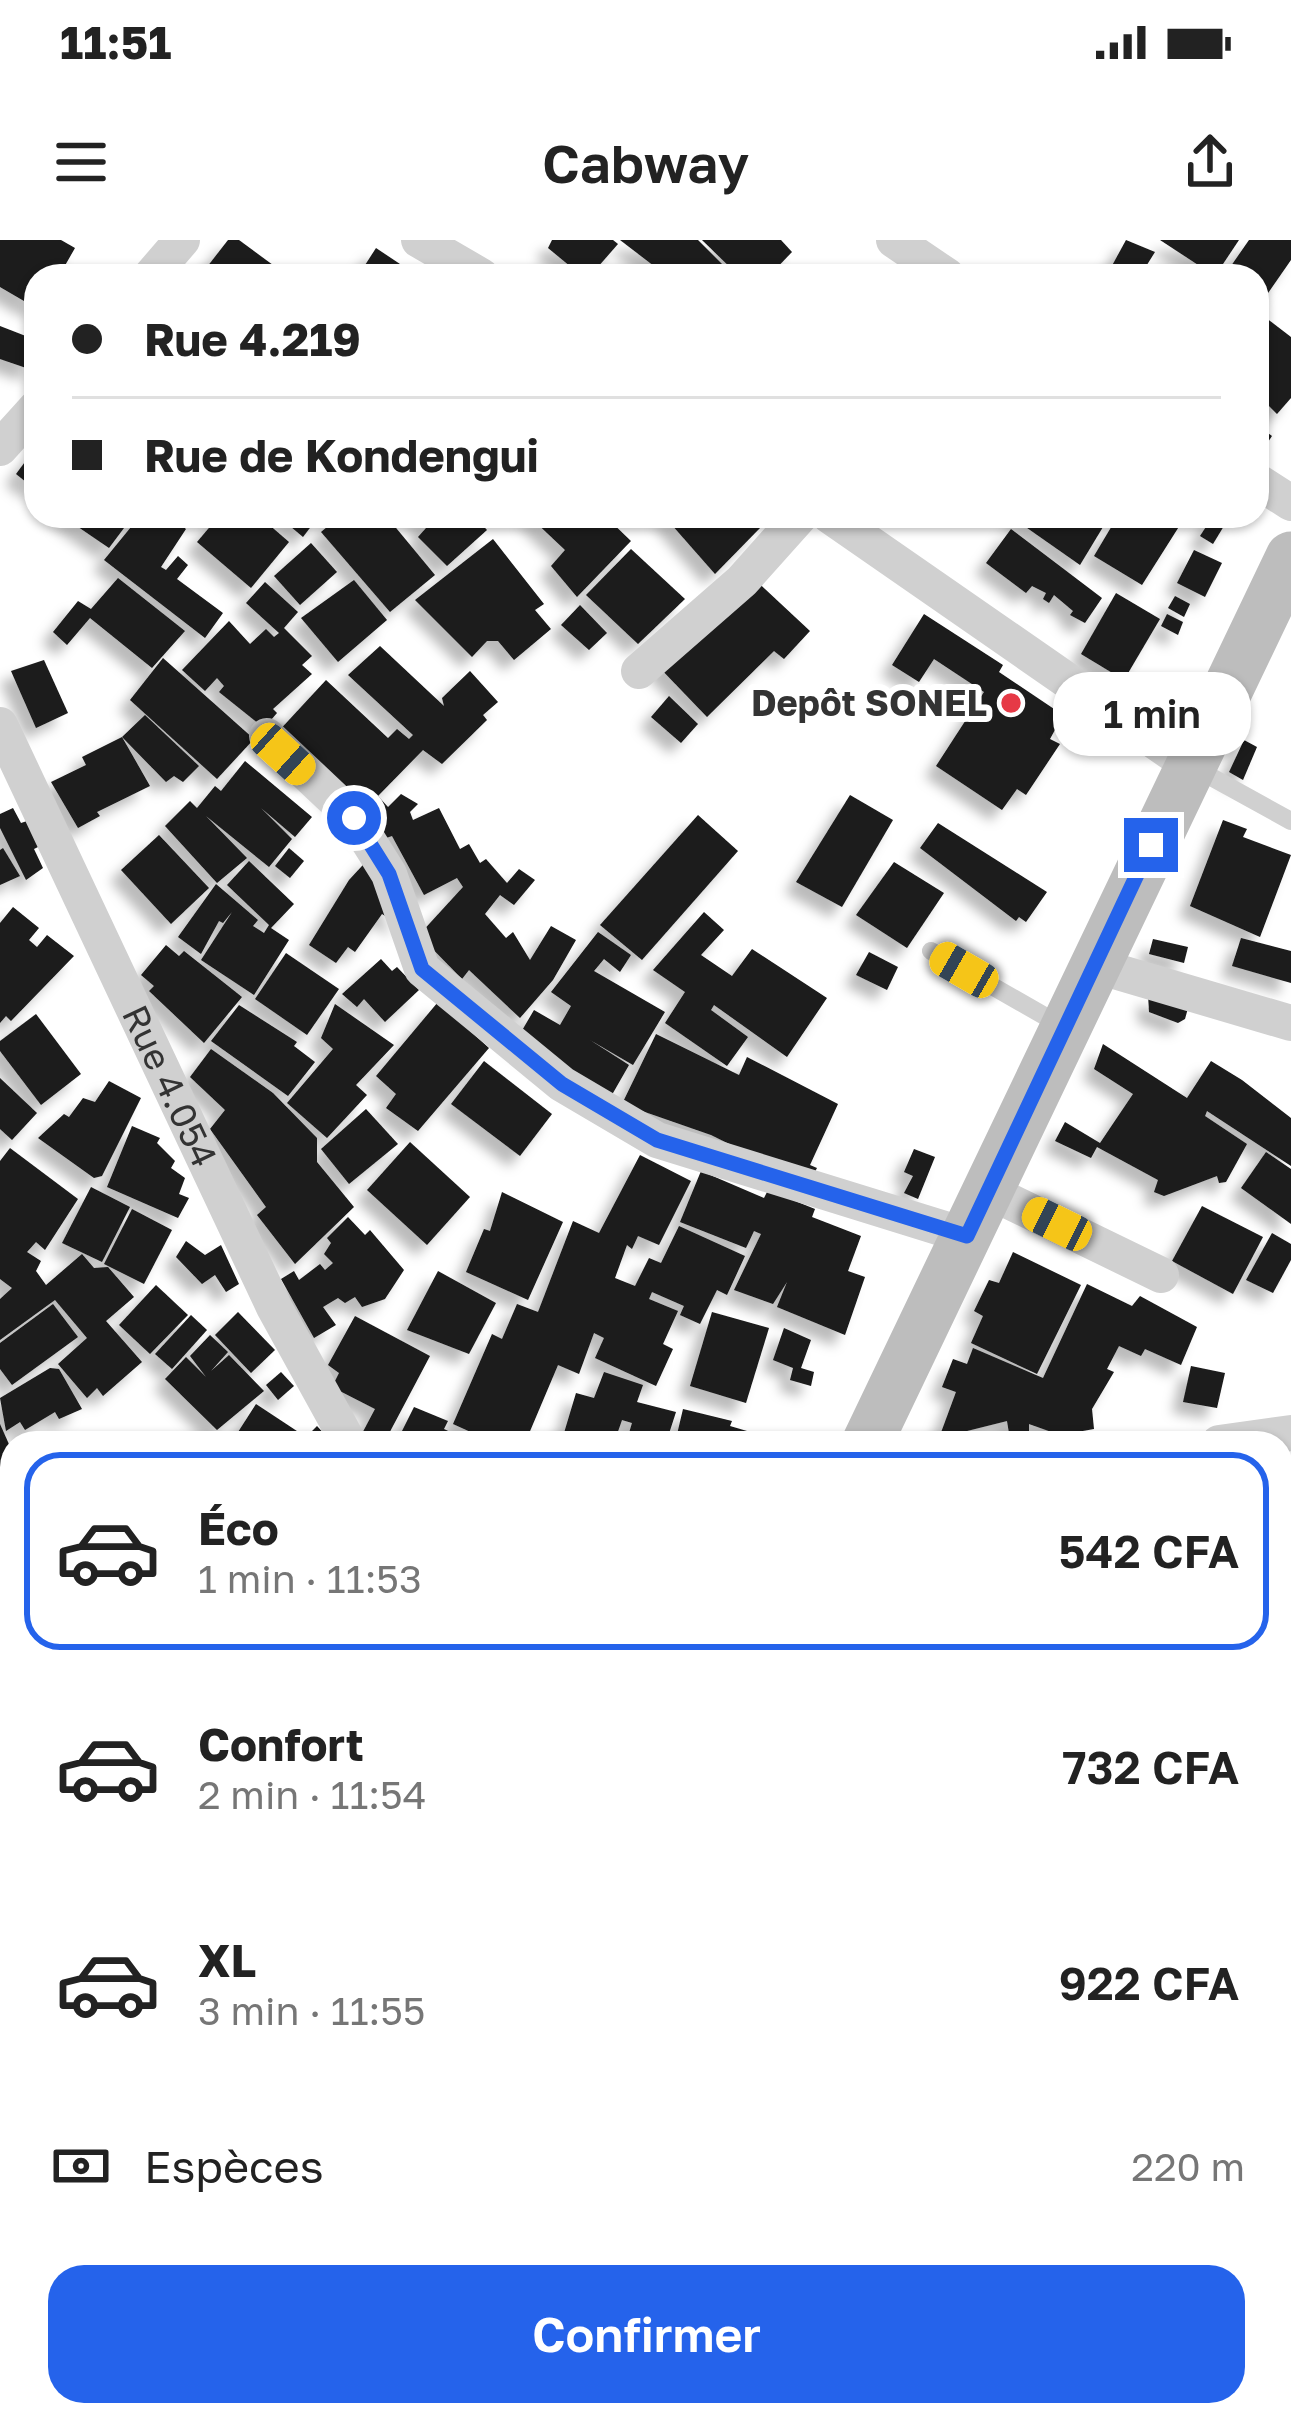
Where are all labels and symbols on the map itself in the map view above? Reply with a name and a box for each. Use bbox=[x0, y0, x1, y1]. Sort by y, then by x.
callout: 1 min bbox=[1052, 671, 1250, 755]
place label: Depôt SONEL bbox=[751, 681, 987, 724]
marker: Depôt SONEL bbox=[998, 690, 1024, 716]
car bbox=[244, 717, 322, 791]
route start bbox=[327, 791, 381, 845]
route end bbox=[1124, 818, 1178, 872]
car bbox=[924, 936, 1004, 1004]
street label: Rue 4.054 bbox=[114, 998, 227, 1173]
car bbox=[1017, 1192, 1097, 1256]

